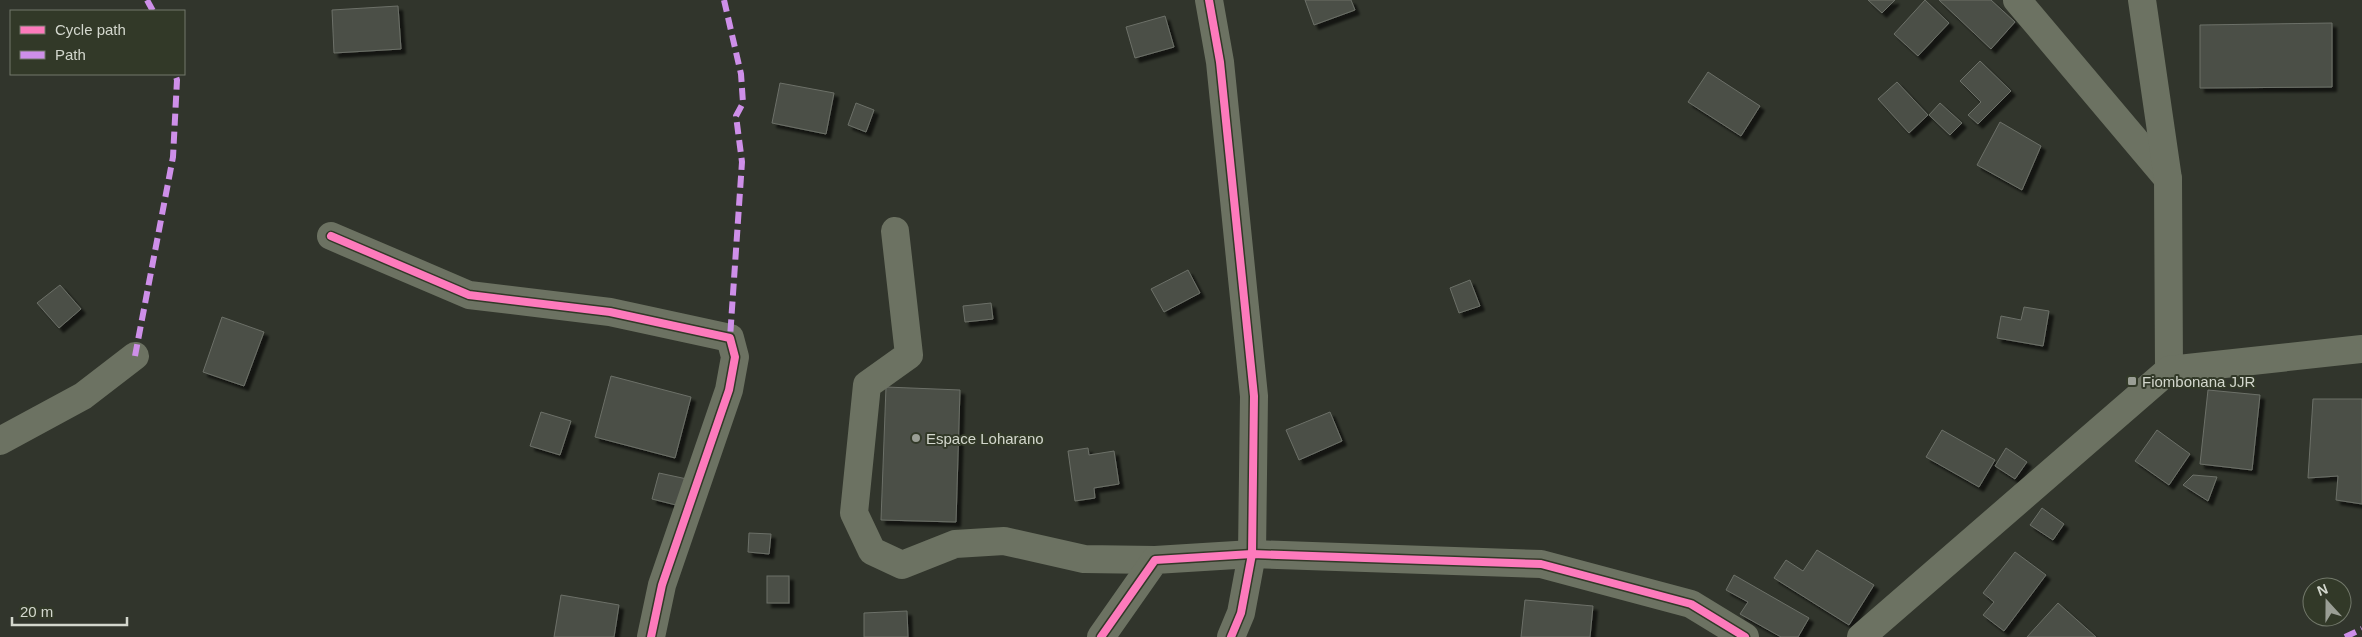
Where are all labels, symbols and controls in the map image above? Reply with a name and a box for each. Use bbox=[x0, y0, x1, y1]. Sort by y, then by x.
legend bbox=[10, 10, 185, 75]
text: Cycle path bbox=[55, 21, 126, 38]
text: Path bbox=[55, 46, 86, 63]
place label: Fiombonana JJR bbox=[2142, 373, 2256, 390]
marker: Fiombonana JJR bbox=[2126, 375, 2138, 387]
place label: Espace Loharano bbox=[926, 430, 1044, 447]
marker: Espace Loharano bbox=[910, 432, 922, 444]
north arrow bbox=[2302, 577, 2352, 627]
text: N bbox=[2315, 581, 2330, 599]
scale bar bbox=[12, 594, 128, 626]
text: 20 m bbox=[20, 603, 53, 620]

